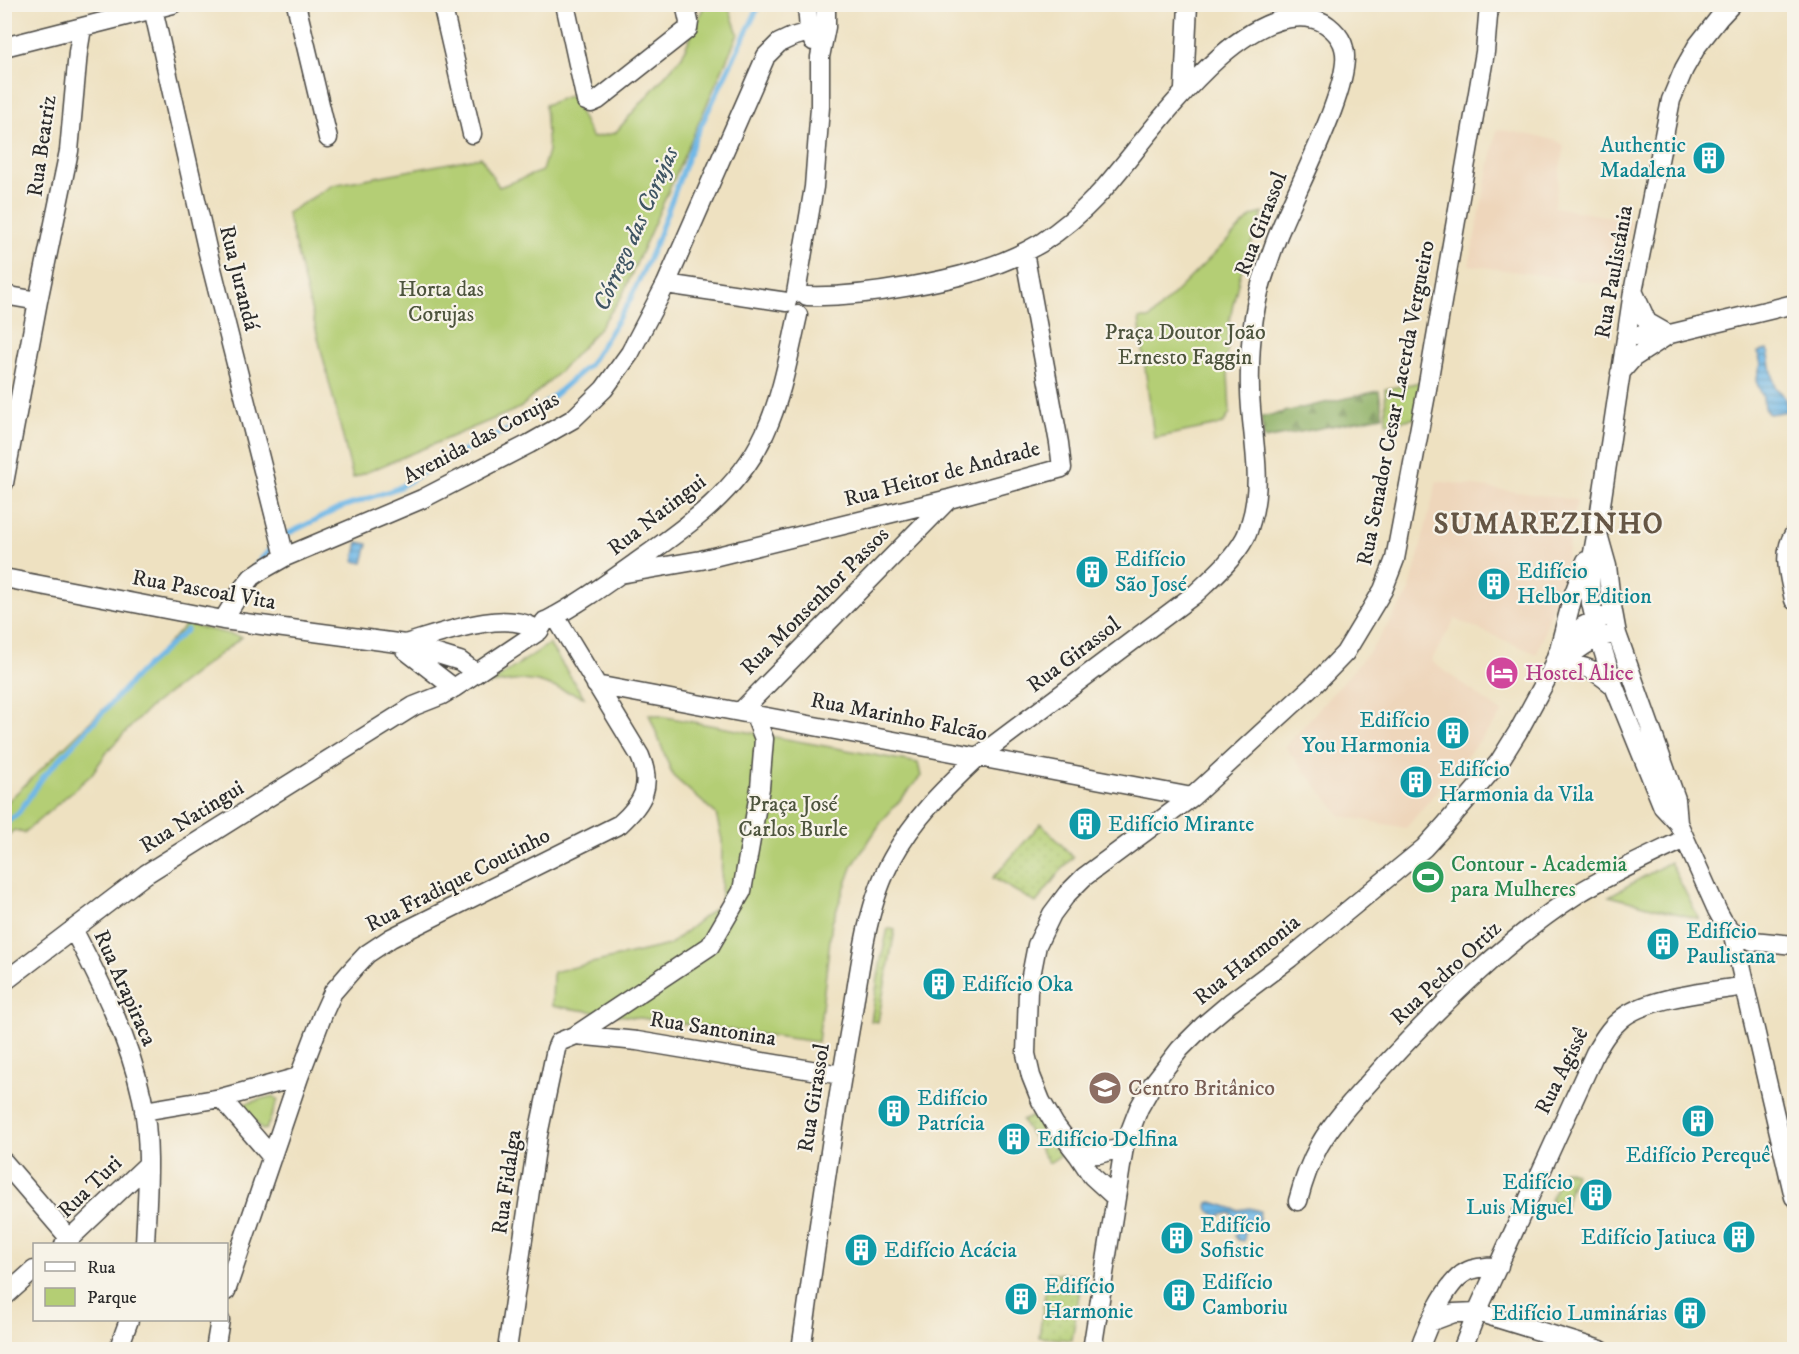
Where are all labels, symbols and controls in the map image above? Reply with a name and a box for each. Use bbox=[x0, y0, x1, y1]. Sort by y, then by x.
street label: Rua Beatriz bbox=[22, 93, 63, 198]
place label: Authentic Madalena bbox=[1600, 132, 1687, 184]
building icon: Authentic Madalena bbox=[1691, 140, 1727, 176]
water label: Córrego das Corujas bbox=[586, 142, 686, 316]
street label: Rua Girassol bbox=[1229, 168, 1293, 280]
street label: Rua Paulistânia bbox=[1589, 203, 1639, 341]
street label: Rua Jurandá bbox=[213, 223, 265, 334]
street label: Rua Senador Cesar Lacerda Vergueiro bbox=[1351, 238, 1441, 568]
park label: Horta das Corujas bbox=[398, 276, 484, 328]
park label: Praça Doutor João Ernesto Faggin bbox=[1104, 319, 1266, 371]
street label: Avenida das Corujas bbox=[398, 385, 564, 491]
street label: Rua Heitor de Andrade bbox=[841, 435, 1043, 513]
street label: Rua Natingui bbox=[602, 468, 712, 562]
district label: SUMAREZINHO bbox=[1434, 507, 1664, 542]
street label: Rua Monsenhor Passos bbox=[735, 521, 895, 681]
place label: Edifício São José bbox=[1115, 546, 1187, 598]
building icon: Edifício São José bbox=[1074, 554, 1110, 590]
place label: Edifício Helbor Edition bbox=[1517, 558, 1652, 610]
street label: Rua Pascoal Vita bbox=[130, 564, 279, 616]
building icon: Edifício Helbor Edition bbox=[1476, 566, 1512, 602]
street label: Rua Girassol bbox=[1022, 611, 1126, 699]
hotel icon: Hostel Alice bbox=[1484, 655, 1520, 691]
place label: Hostel Alice bbox=[1525, 660, 1634, 687]
street label: Rua Marinho Falcão bbox=[808, 687, 990, 747]
place label: Edifício You Harmonia bbox=[1302, 707, 1431, 759]
building icon: Edifício You Harmonia bbox=[1435, 715, 1471, 751]
place label: Edifício Harmonia da Vila bbox=[1439, 756, 1594, 808]
building icon: Edifício Harmonia da Vila bbox=[1398, 764, 1434, 800]
street label: Rua Natingui bbox=[135, 774, 249, 860]
park label: Praça José Carlos Burle bbox=[738, 791, 848, 843]
building icon: Edifício Mirante bbox=[1067, 806, 1103, 842]
place label: Edifício Mirante bbox=[1108, 811, 1254, 838]
street label: Rua Fradique Coutinho bbox=[361, 822, 555, 938]
place label: Contour - Academia para Mulheres bbox=[1450, 851, 1628, 903]
sports icon: Contour - Academia para Mulheres bbox=[1410, 859, 1446, 895]
street label: Rua Harmonia bbox=[1188, 909, 1306, 1011]
street label: Rua Pedro Ortiz bbox=[1385, 915, 1507, 1031]
place label: Edifício Paulistana bbox=[1686, 918, 1776, 970]
street label: Rua Arapiraca bbox=[87, 926, 163, 1051]
building icon: Edifício Paulistana bbox=[1645, 926, 1681, 962]
building icon: Edifício Oka bbox=[921, 966, 957, 1002]
place label: Edifício Oka bbox=[962, 971, 1074, 998]
street label: Rua Santonina bbox=[648, 1006, 779, 1052]
street label: Rua Agissê bbox=[1529, 1023, 1595, 1119]
street label: Rua Girassol bbox=[792, 1041, 836, 1154]
school or university icon: Centro Britânico bbox=[1087, 1070, 1123, 1106]
place label: Centro Britânico bbox=[1128, 1075, 1275, 1102]
place label: Edifício Patrícia bbox=[917, 1085, 988, 1137]
building icon: Edifício Patrícia bbox=[876, 1093, 912, 1129]
building icon: Edifício Perequê bbox=[1680, 1103, 1716, 1139]
building icon: Edifício Delfina bbox=[996, 1121, 1032, 1157]
place label: Edifício Delfina bbox=[1037, 1126, 1178, 1153]
street label: Rua Fidalga bbox=[486, 1127, 528, 1236]
place label: Edifício Perequê bbox=[1626, 1142, 1770, 1169]
street label: Rua Turi bbox=[52, 1150, 128, 1224]
place label: Edifício Luis Miguel bbox=[1466, 1169, 1573, 1221]
building icon: Edifício Luis Miguel bbox=[1578, 1177, 1614, 1213]
place label: Edifício Sofistic bbox=[1200, 1212, 1271, 1264]
building icon: Edifício Jatiuca bbox=[1721, 1219, 1757, 1255]
building icon: Edifício Sofistic bbox=[1159, 1220, 1195, 1256]
place label: Edifício Jatiuca bbox=[1581, 1224, 1717, 1251]
building icon: Edifício Acácia bbox=[843, 1232, 879, 1268]
place label: Edifício Acácia bbox=[884, 1237, 1017, 1264]
legend bbox=[33, 1243, 228, 1321]
text: Rua bbox=[87, 1257, 116, 1279]
place label: Edifício Camboriu bbox=[1202, 1269, 1288, 1321]
place label: Edifício Harmonie bbox=[1044, 1273, 1133, 1325]
building icon: Edifício Camboriu bbox=[1161, 1277, 1197, 1313]
building icon: Edifício Harmonie bbox=[1003, 1281, 1039, 1317]
text: Parque bbox=[87, 1287, 137, 1309]
building icon: Edifício Luminárias bbox=[1672, 1295, 1708, 1331]
place label: Edifício Luminárias bbox=[1491, 1300, 1667, 1327]

